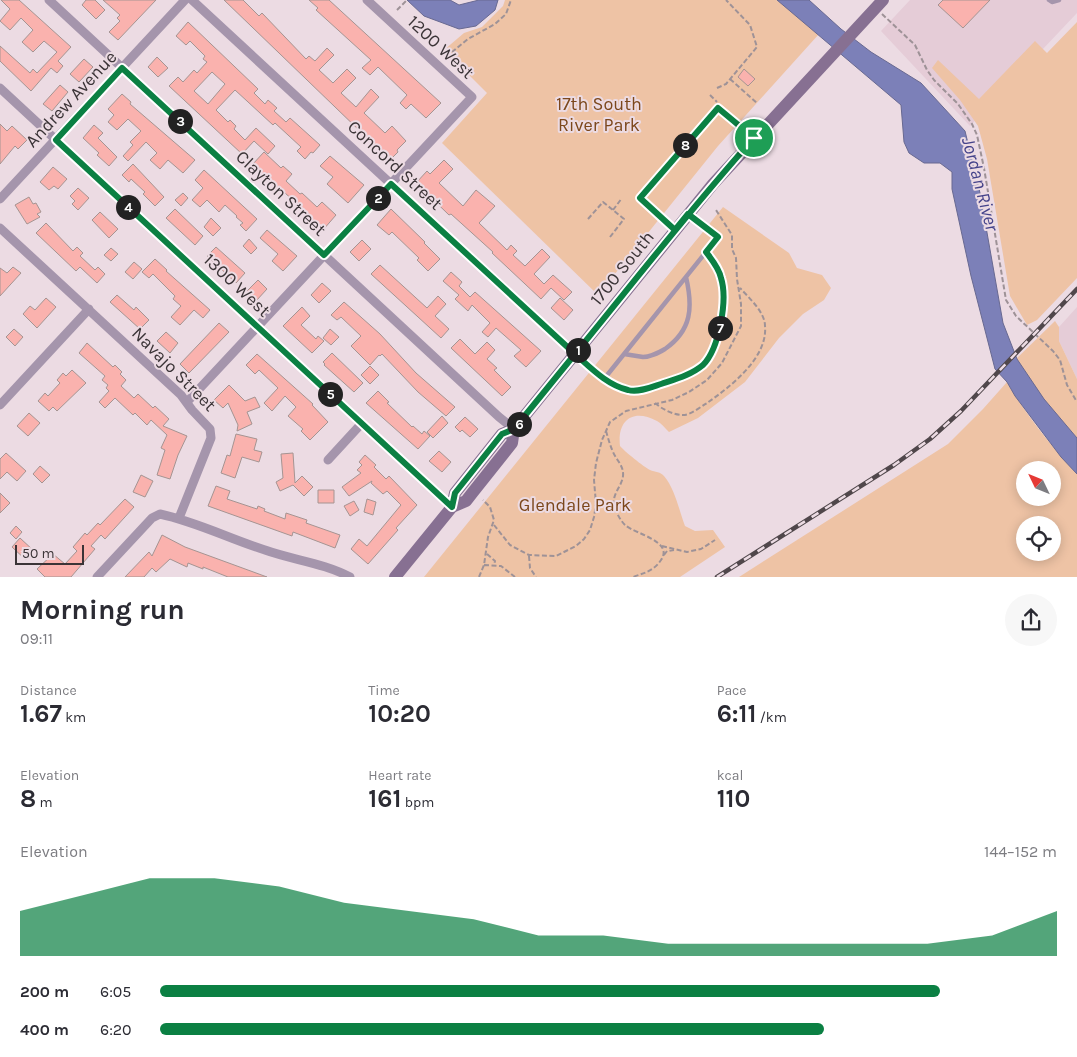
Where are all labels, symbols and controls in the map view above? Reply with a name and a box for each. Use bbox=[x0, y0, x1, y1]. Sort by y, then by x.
street label: 1200 West bbox=[403, 11, 479, 84]
street label: Andrew Avenue bbox=[21, 46, 121, 152]
park label: 17th South River Park bbox=[556, 93, 642, 136]
pin: 3 bbox=[168, 108, 192, 134]
text: 3 bbox=[176, 113, 185, 130]
street label: Concord Street bbox=[343, 115, 447, 215]
pin bbox=[733, 117, 775, 159]
icon: arrive bbox=[740, 124, 768, 152]
pin: 8 bbox=[672, 132, 698, 158]
water label: Jordan River bbox=[957, 135, 1004, 235]
text: 8 bbox=[681, 137, 690, 154]
street label: Clayton Street bbox=[231, 146, 331, 241]
pin: 2 bbox=[366, 186, 390, 210]
text: 2 bbox=[374, 190, 383, 207]
pin: 4 bbox=[116, 194, 140, 220]
text: 4 bbox=[124, 199, 133, 216]
street label: 1700 South bbox=[585, 226, 659, 310]
street label: 1300 West bbox=[199, 249, 275, 322]
pin: 7 bbox=[708, 316, 732, 340]
text: 7 bbox=[717, 320, 724, 337]
street label: Navajo Street bbox=[127, 322, 221, 416]
pin: 1 bbox=[566, 338, 590, 362]
text: 1 bbox=[576, 342, 581, 359]
pin: 5 bbox=[318, 382, 342, 406]
text: 5 bbox=[326, 386, 335, 403]
pin: 6 bbox=[506, 412, 532, 436]
text: 6 bbox=[515, 416, 524, 433]
north arrow bbox=[1016, 461, 1061, 506]
map controls bbox=[1016, 461, 1061, 561]
park label: Glendale Park bbox=[519, 494, 631, 516]
button: locate bbox=[1016, 516, 1061, 561]
scale bar bbox=[15, 542, 84, 565]
text: 50 m bbox=[22, 545, 55, 562]
text: Morning run bbox=[20, 593, 185, 626]
button: share bbox=[1005, 594, 1057, 646]
text: 09:11 bbox=[20, 629, 53, 648]
text: Distance bbox=[20, 682, 77, 699]
text: Time bbox=[368, 682, 400, 699]
text: Pace bbox=[717, 682, 747, 699]
text: 1.67 bbox=[20, 699, 62, 728]
text: 10:20 bbox=[368, 699, 431, 728]
text: 6:11 bbox=[717, 699, 756, 728]
text: km bbox=[62, 709, 86, 726]
text: /km bbox=[756, 709, 787, 726]
text: Elevation bbox=[20, 767, 79, 784]
text: Heart rate bbox=[368, 767, 431, 784]
text: kcal bbox=[717, 767, 743, 784]
text: 8 bbox=[20, 784, 36, 813]
text: 161 bbox=[368, 784, 401, 813]
text: 110 bbox=[717, 784, 750, 813]
text: m bbox=[36, 794, 53, 811]
text: bpm bbox=[401, 794, 434, 811]
text: Elevation bbox=[20, 842, 88, 861]
text: 144–152 m bbox=[984, 842, 1057, 861]
text: 200 m bbox=[20, 982, 69, 1001]
text: 6:05 bbox=[100, 982, 131, 1001]
text: 400 m bbox=[20, 1020, 69, 1039]
text: 6:20 bbox=[100, 1020, 132, 1039]

